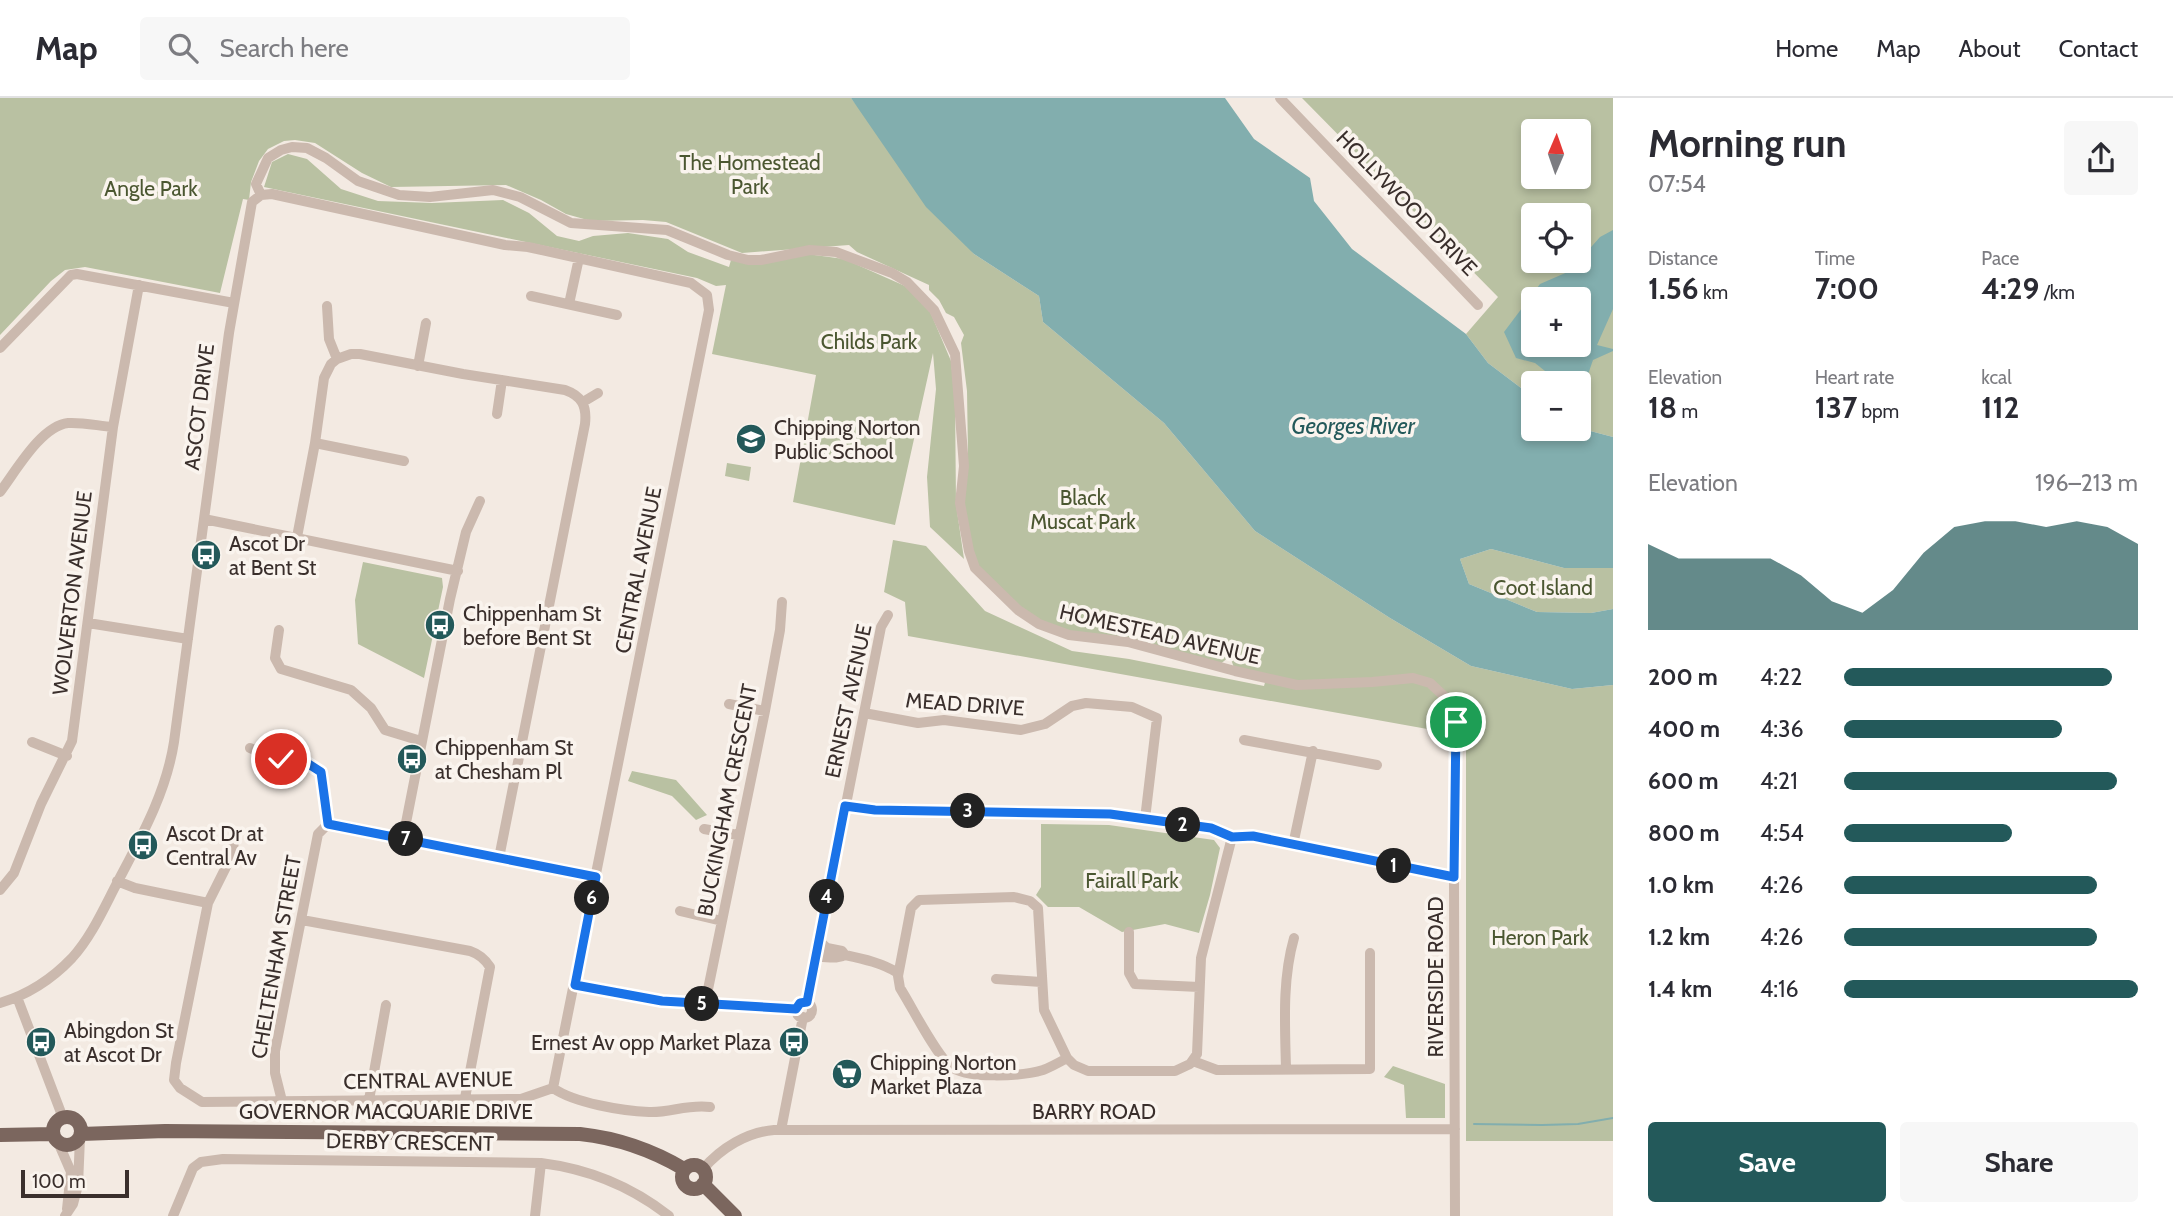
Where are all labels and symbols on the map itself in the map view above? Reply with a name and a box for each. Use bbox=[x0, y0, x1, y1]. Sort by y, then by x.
north arrow bbox=[1521, 119, 1591, 189]
street label: HOLLYWOOD DRIVE bbox=[1331, 125, 1483, 281]
park label: The Homestead Park bbox=[679, 150, 821, 199]
park label: Angle Park bbox=[104, 176, 198, 201]
park label: Childs Park bbox=[821, 329, 918, 354]
street label: ASCOT DRIVE bbox=[179, 342, 219, 472]
water label: Georges River bbox=[1291, 412, 1416, 440]
place label: Chipping Norton Public School bbox=[774, 415, 921, 464]
school or university icon: Chipping Norton Public School bbox=[734, 422, 768, 456]
street label: CENTRAL AVENUE bbox=[610, 484, 666, 656]
park label: Black Muscat Park bbox=[1030, 485, 1136, 534]
street label: WOLVERTON AVENUE bbox=[47, 490, 97, 696]
place label: Ascot Dr at Bent St bbox=[229, 531, 316, 580]
bus stop icon: Ascot Dr at Bent St bbox=[189, 538, 223, 572]
park label: Coot Island bbox=[1493, 575, 1593, 600]
street label: HOMESTEAD AVENUE bbox=[1057, 599, 1263, 669]
place label: Chippenham St before Bent St bbox=[463, 601, 601, 650]
bus stop icon: Chippenham St before Bent St bbox=[423, 608, 457, 642]
street label: ERNEST AVENUE bbox=[819, 622, 877, 780]
street label: BUCKINGHAM CRESCENT bbox=[692, 682, 762, 918]
street label: MEAD DRIVE bbox=[905, 687, 1025, 721]
pin bbox=[1426, 692, 1486, 752]
pin bbox=[251, 729, 311, 789]
place label: Chippenham St at Chesham Pl bbox=[435, 735, 573, 784]
bus stop icon: Chippenham St at Chesham Pl bbox=[395, 742, 429, 776]
pin: 3 bbox=[950, 794, 986, 828]
pin: 2 bbox=[1166, 808, 1200, 842]
place label: Ascot Dr at Central Av bbox=[166, 821, 264, 870]
pin: 7 bbox=[388, 822, 424, 856]
bus stop icon: Ascot Dr at Central Av bbox=[126, 828, 160, 862]
pin: 1 bbox=[1376, 848, 1412, 884]
street label: CHELTENHAM STREET bbox=[246, 853, 306, 1061]
park label: Fairall Park bbox=[1085, 868, 1179, 893]
pin: 6 bbox=[574, 880, 610, 916]
pin: 4 bbox=[810, 880, 844, 914]
street label: RIVERSIDE ROAD bbox=[1423, 896, 1448, 1058]
park label: Heron Park bbox=[1491, 925, 1589, 950]
pin: 5 bbox=[684, 986, 720, 1021]
place label: Abingdon St at Ascot Dr bbox=[64, 1018, 174, 1067]
bus stop icon: Abingdon St at Ascot Dr bbox=[24, 1025, 58, 1059]
bus stop icon: Ernest Av opp Market Plaza bbox=[777, 1025, 811, 1059]
place label: Ernest Av opp Market Plaza bbox=[531, 1030, 771, 1055]
place label: Chipping Norton Market Plaza bbox=[870, 1050, 1017, 1099]
supermarket icon: Chipping Norton Market Plaza bbox=[830, 1057, 864, 1091]
street label: CENTRAL AVENUE bbox=[343, 1066, 513, 1094]
street label: GOVERNOR MACQUARIE DRIVE bbox=[239, 1099, 533, 1124]
street label: BARRY ROAD bbox=[1032, 1099, 1156, 1124]
street label: DERBY CRESCENT bbox=[326, 1128, 494, 1156]
scale bar bbox=[21, 1167, 130, 1199]

